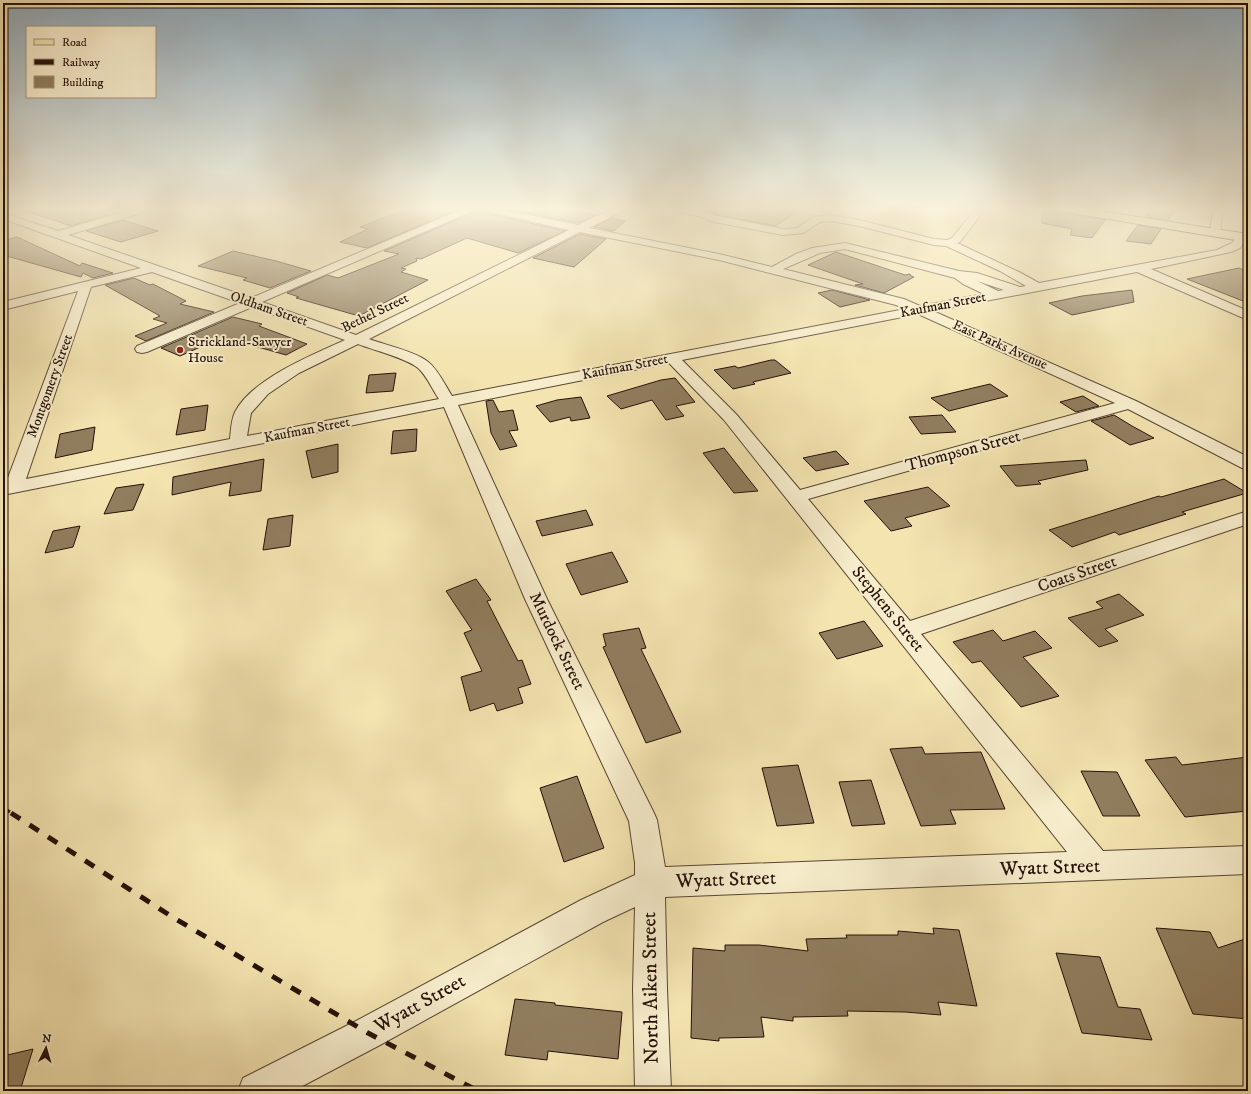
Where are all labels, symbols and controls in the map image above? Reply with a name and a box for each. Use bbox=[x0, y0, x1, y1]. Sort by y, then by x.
legend bbox=[26, 26, 156, 98]
text: Road bbox=[62, 35, 87, 50]
text: Railway bbox=[62, 55, 100, 70]
text: Building bbox=[62, 75, 103, 90]
street label: Oldham Street bbox=[228, 287, 311, 331]
street label: Kaufman Street bbox=[899, 288, 988, 322]
street label: Bethel Street bbox=[338, 289, 412, 337]
street label: East Parks Avenue bbox=[950, 316, 1051, 374]
street label: Montgomery Street bbox=[23, 331, 77, 440]
place label: Strickland-Sawyer House bbox=[188, 333, 292, 367]
marker: Strickland-Sawyer House bbox=[175, 345, 185, 355]
street label: Kaufman Street bbox=[581, 350, 670, 384]
street label: Kaufman Street bbox=[263, 413, 352, 447]
street label: Thompson Street bbox=[903, 425, 1023, 477]
street label: Coats Street bbox=[1035, 550, 1120, 598]
street label: Stephens Street bbox=[847, 562, 930, 657]
street label: Murdock Street bbox=[524, 588, 590, 694]
street label: Wyatt Street bbox=[998, 854, 1101, 882]
street label: Wyatt Street bbox=[674, 866, 777, 894]
street label: North Aiken Street bbox=[637, 912, 665, 1064]
street label: Wyatt Street bbox=[369, 969, 470, 1040]
north arrow bbox=[26, 1028, 66, 1068]
text: N bbox=[42, 1032, 52, 1046]

